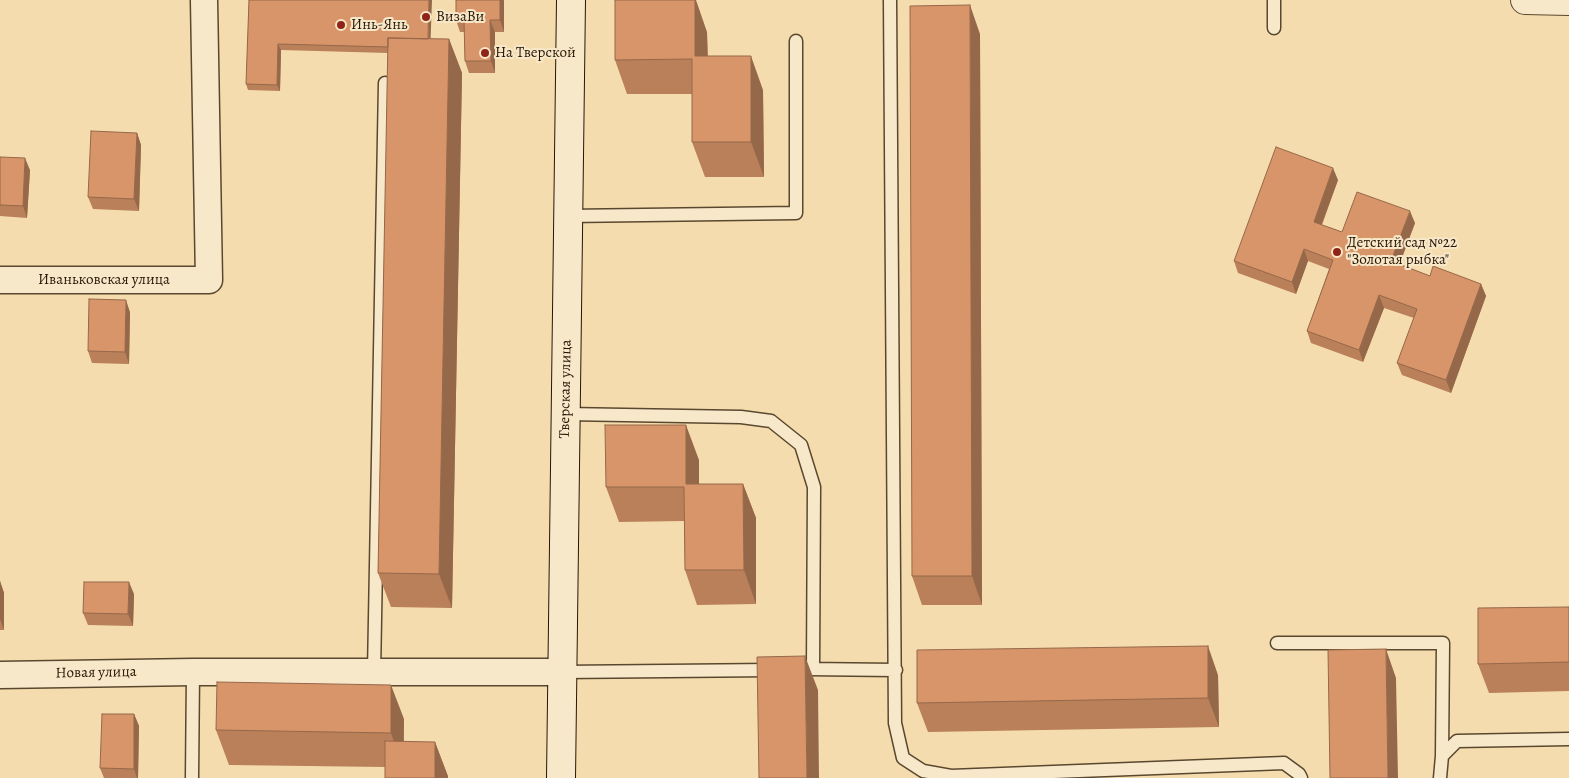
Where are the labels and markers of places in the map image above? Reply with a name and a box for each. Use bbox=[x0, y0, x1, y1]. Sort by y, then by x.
place label: ВизаВи bbox=[436, 8, 484, 26]
marker: ВизаВи bbox=[420, 11, 432, 23]
place label: Инь-Янь bbox=[351, 16, 407, 34]
marker: Инь-Янь bbox=[335, 19, 347, 31]
place label: На Тверской bbox=[495, 44, 576, 62]
marker: На Тверской bbox=[479, 47, 491, 59]
place label: Детский сад №22 "Золотая рыбка" bbox=[1347, 234, 1457, 269]
marker: Детский сад №22 "Золотая рыбка" bbox=[1331, 246, 1343, 258]

